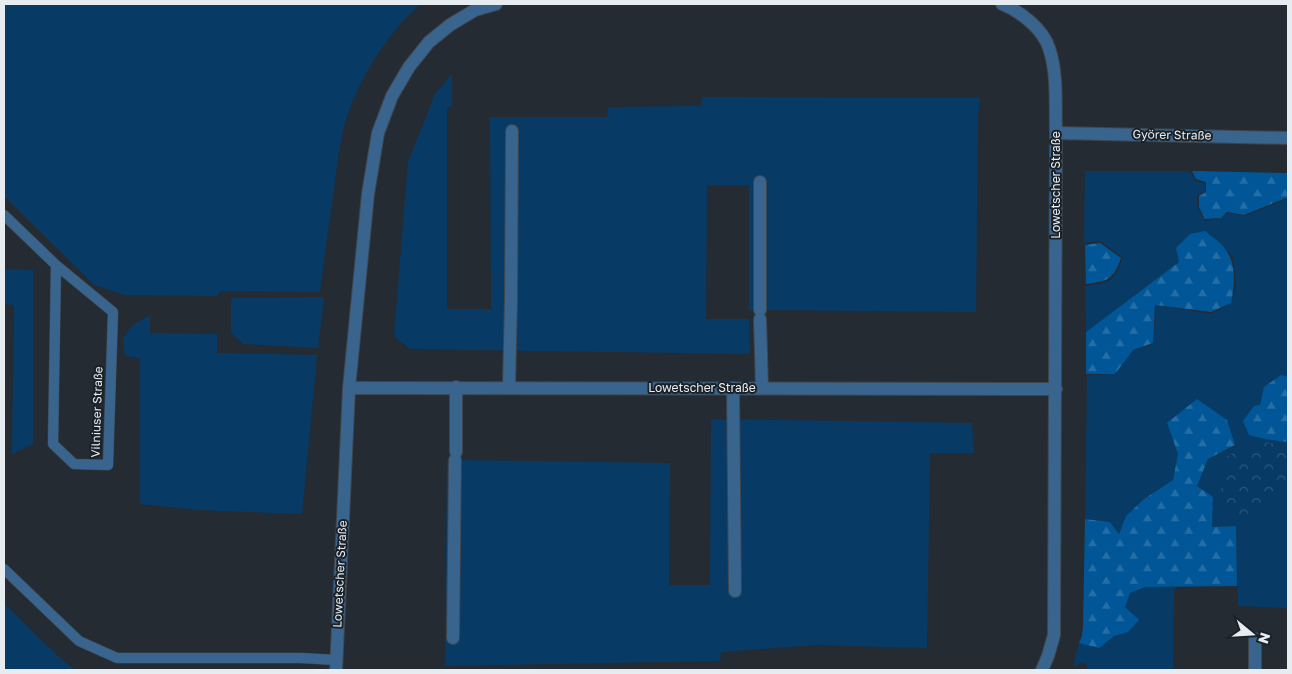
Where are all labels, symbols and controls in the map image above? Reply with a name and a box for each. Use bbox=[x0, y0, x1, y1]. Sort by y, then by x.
street label: Györer Straße bbox=[1132, 126, 1212, 143]
street label: Lowetscher Straße bbox=[1048, 131, 1063, 239]
street label: Vilniuser Straße bbox=[87, 366, 106, 458]
street label: Lowetscher Straße bbox=[648, 380, 756, 395]
street label: Lowetscher Straße bbox=[329, 520, 350, 628]
north arrow bbox=[1227, 609, 1277, 659]
text: N bbox=[1255, 630, 1275, 646]

